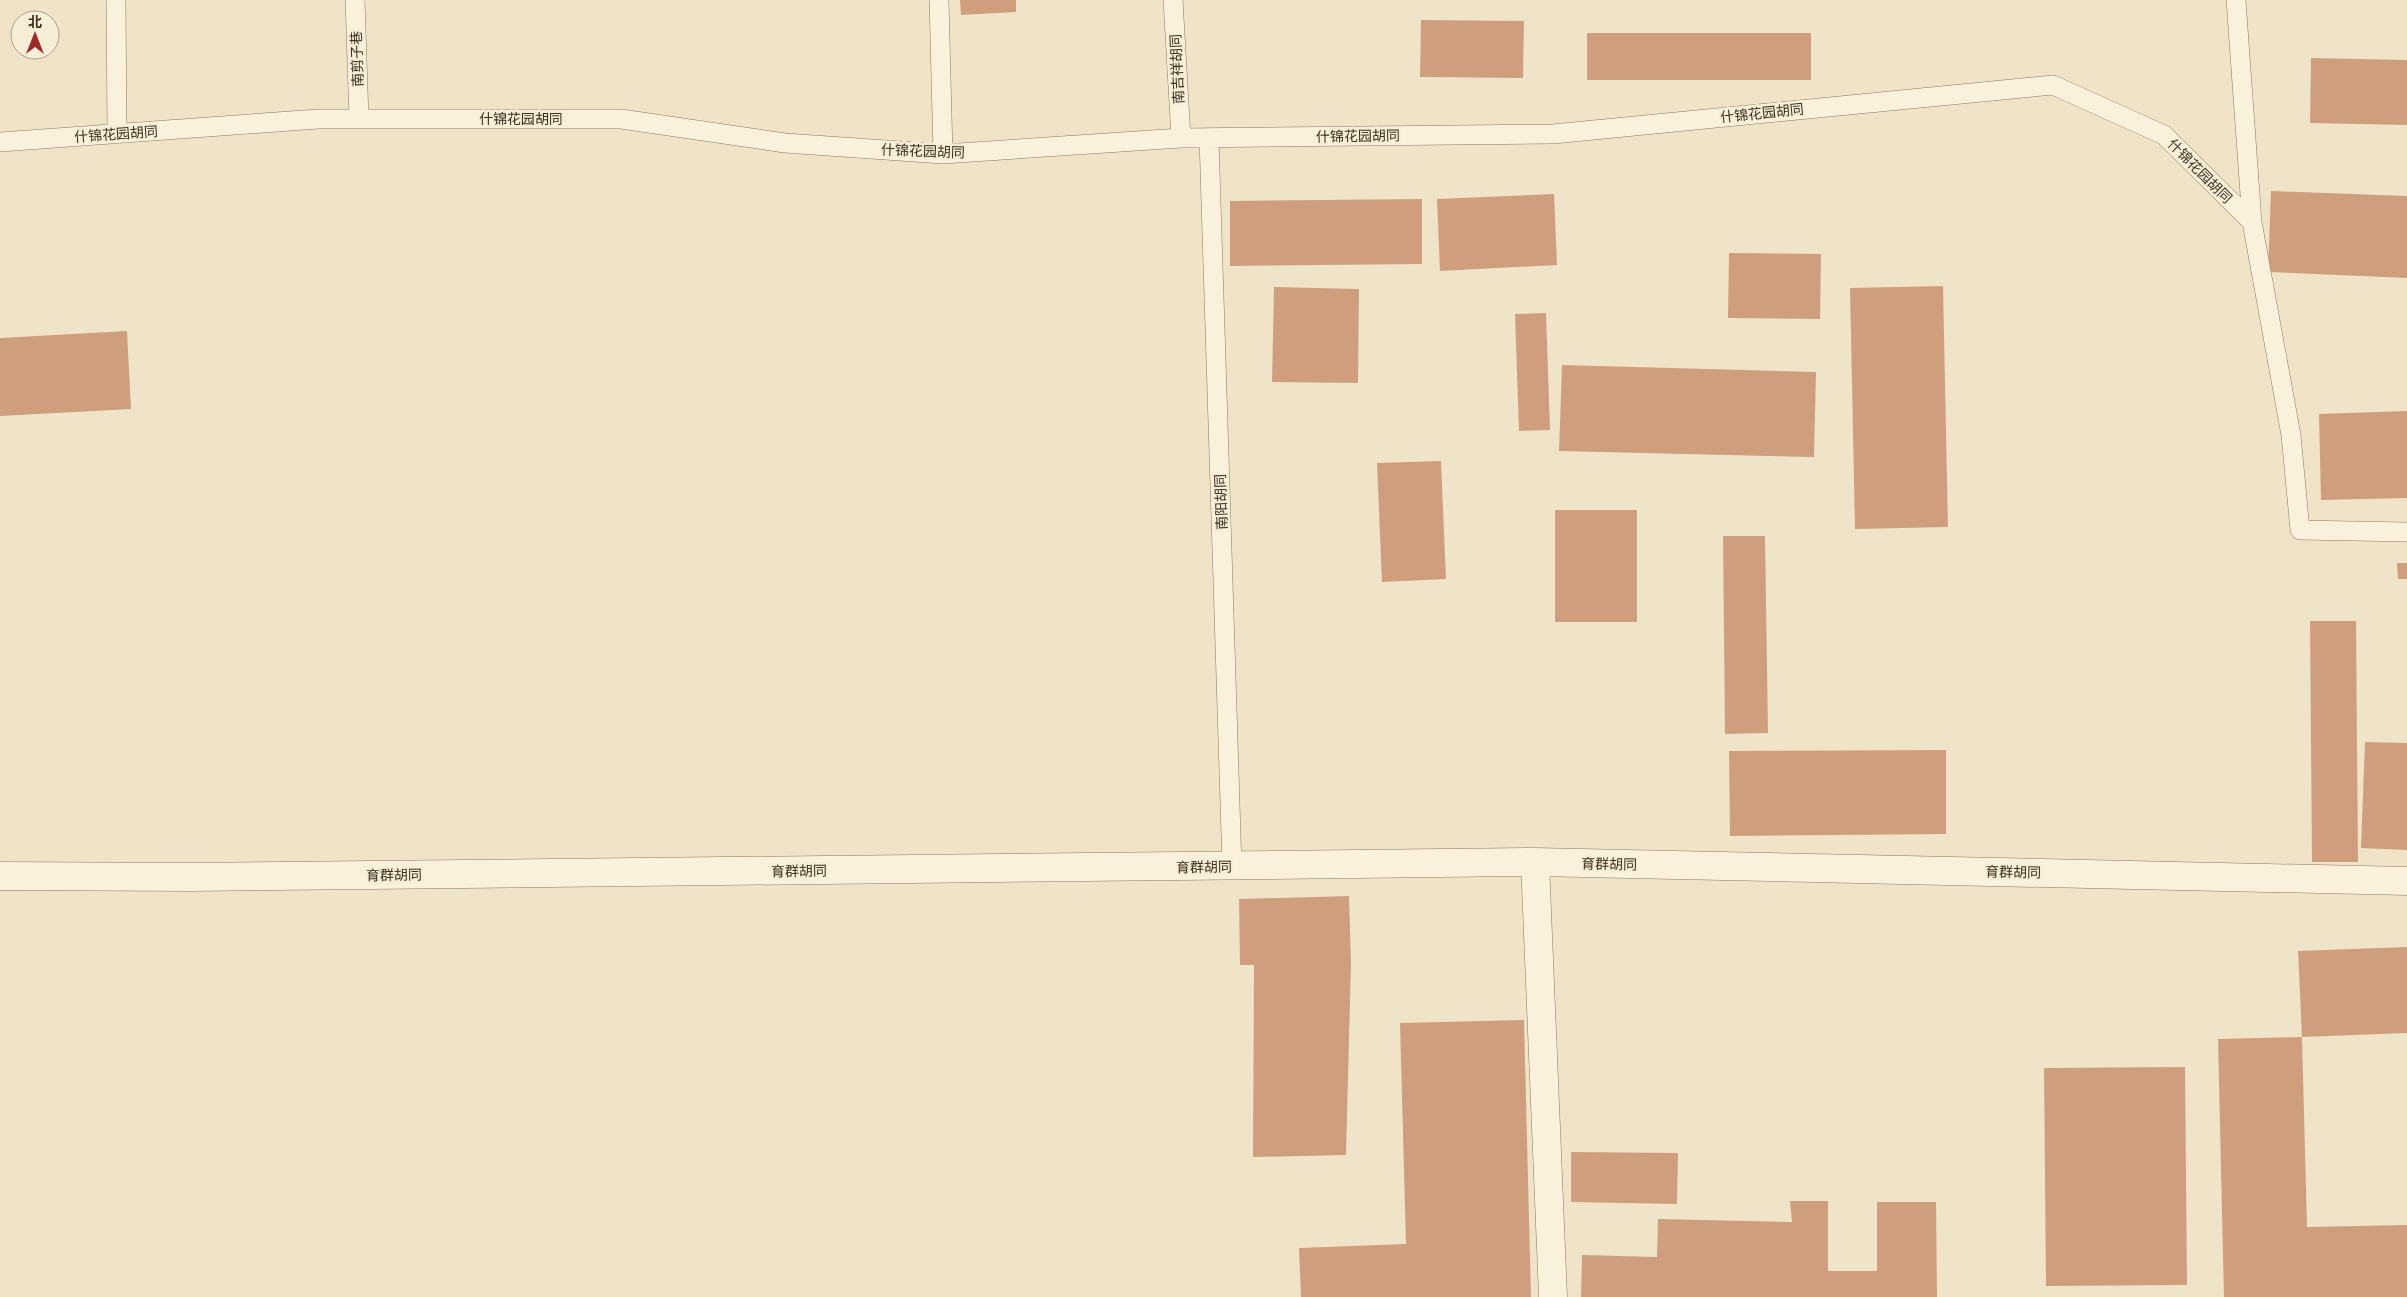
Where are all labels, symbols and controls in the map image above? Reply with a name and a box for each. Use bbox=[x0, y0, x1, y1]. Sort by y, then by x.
north arrow bbox=[10, 10, 60, 60]
text: 北 bbox=[28, 12, 42, 32]
street label: 南剪子巷 bbox=[346, 31, 368, 87]
street label: 南吉祥胡同 bbox=[1165, 34, 1189, 104]
street label: 什锦花园胡同 bbox=[1719, 99, 1805, 127]
street label: 什锦花园胡同 bbox=[479, 109, 563, 129]
street label: 什锦花园胡同 bbox=[73, 121, 159, 147]
street label: 什锦花园胡同 bbox=[1316, 125, 1400, 147]
street label: 什锦花园胡同 bbox=[2163, 134, 2237, 208]
street label: 什锦花园胡同 bbox=[881, 140, 965, 162]
street label: 南阳胡同 bbox=[1210, 474, 1232, 530]
street label: 育群胡同 bbox=[1581, 854, 1637, 874]
street label: 育群胡同 bbox=[1176, 857, 1232, 877]
street label: 育群胡同 bbox=[771, 861, 827, 881]
street label: 育群胡同 bbox=[1985, 862, 2041, 882]
street label: 育群胡同 bbox=[366, 865, 422, 885]

